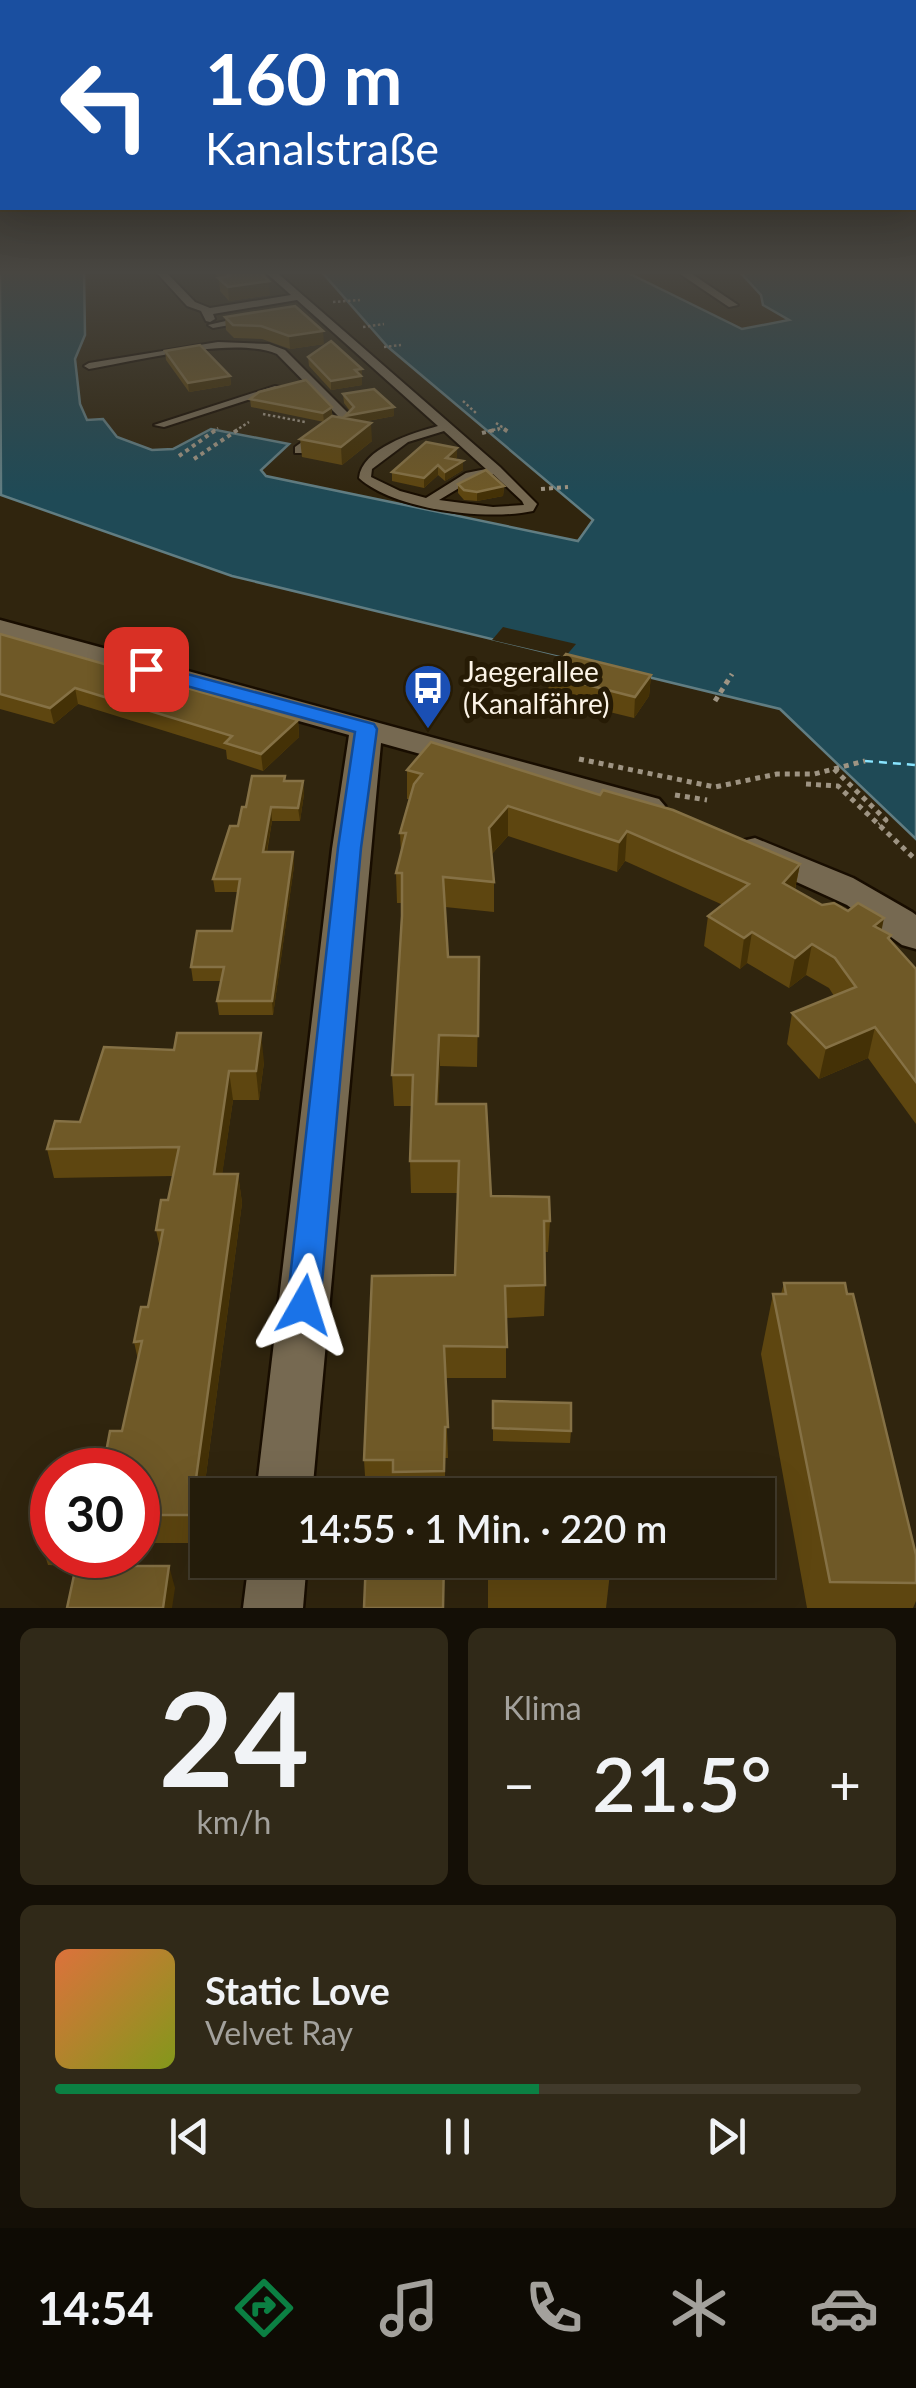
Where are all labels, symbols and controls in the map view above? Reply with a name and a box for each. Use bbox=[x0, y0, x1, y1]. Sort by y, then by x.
text: 160 m bbox=[205, 36, 402, 120]
icon: left bbox=[40, 40, 170, 170]
text: Kanalstraße bbox=[205, 121, 439, 175]
pin bbox=[104, 627, 189, 712]
icon: arrive bbox=[119, 642, 174, 697]
place label: Jaegerallee (Kanalfähre) bbox=[463, 654, 610, 720]
bus stop icon: Jaegerallee (Kanalfähre) bbox=[402, 662, 454, 730]
position arrow bbox=[252, 1253, 356, 1357]
speed limit sign: 30 bbox=[30, 1448, 160, 1578]
text: 14:55 · 1 Min. · 220 m bbox=[298, 1505, 667, 1551]
text: 24 bbox=[159, 1659, 309, 1815]
text: Klima bbox=[503, 1688, 582, 1727]
text: 21.5° bbox=[592, 1738, 772, 1828]
text: − bbox=[503, 1751, 535, 1817]
text: + bbox=[829, 1751, 861, 1817]
text: km/h bbox=[197, 1802, 271, 1841]
text: Static Love bbox=[205, 1967, 390, 2013]
text: Velvet Ray bbox=[205, 2013, 353, 2052]
icon: previous bbox=[162, 2109, 217, 2164]
icon: pause bbox=[430, 2109, 485, 2164]
icon: next bbox=[699, 2109, 754, 2164]
icon: directions bbox=[229, 2273, 299, 2343]
icon: music bbox=[374, 2273, 444, 2343]
icon: phone bbox=[519, 2273, 589, 2343]
icon: climate bbox=[664, 2273, 734, 2343]
icon: car bbox=[809, 2273, 879, 2343]
text: 14:54 bbox=[38, 2281, 154, 2335]

